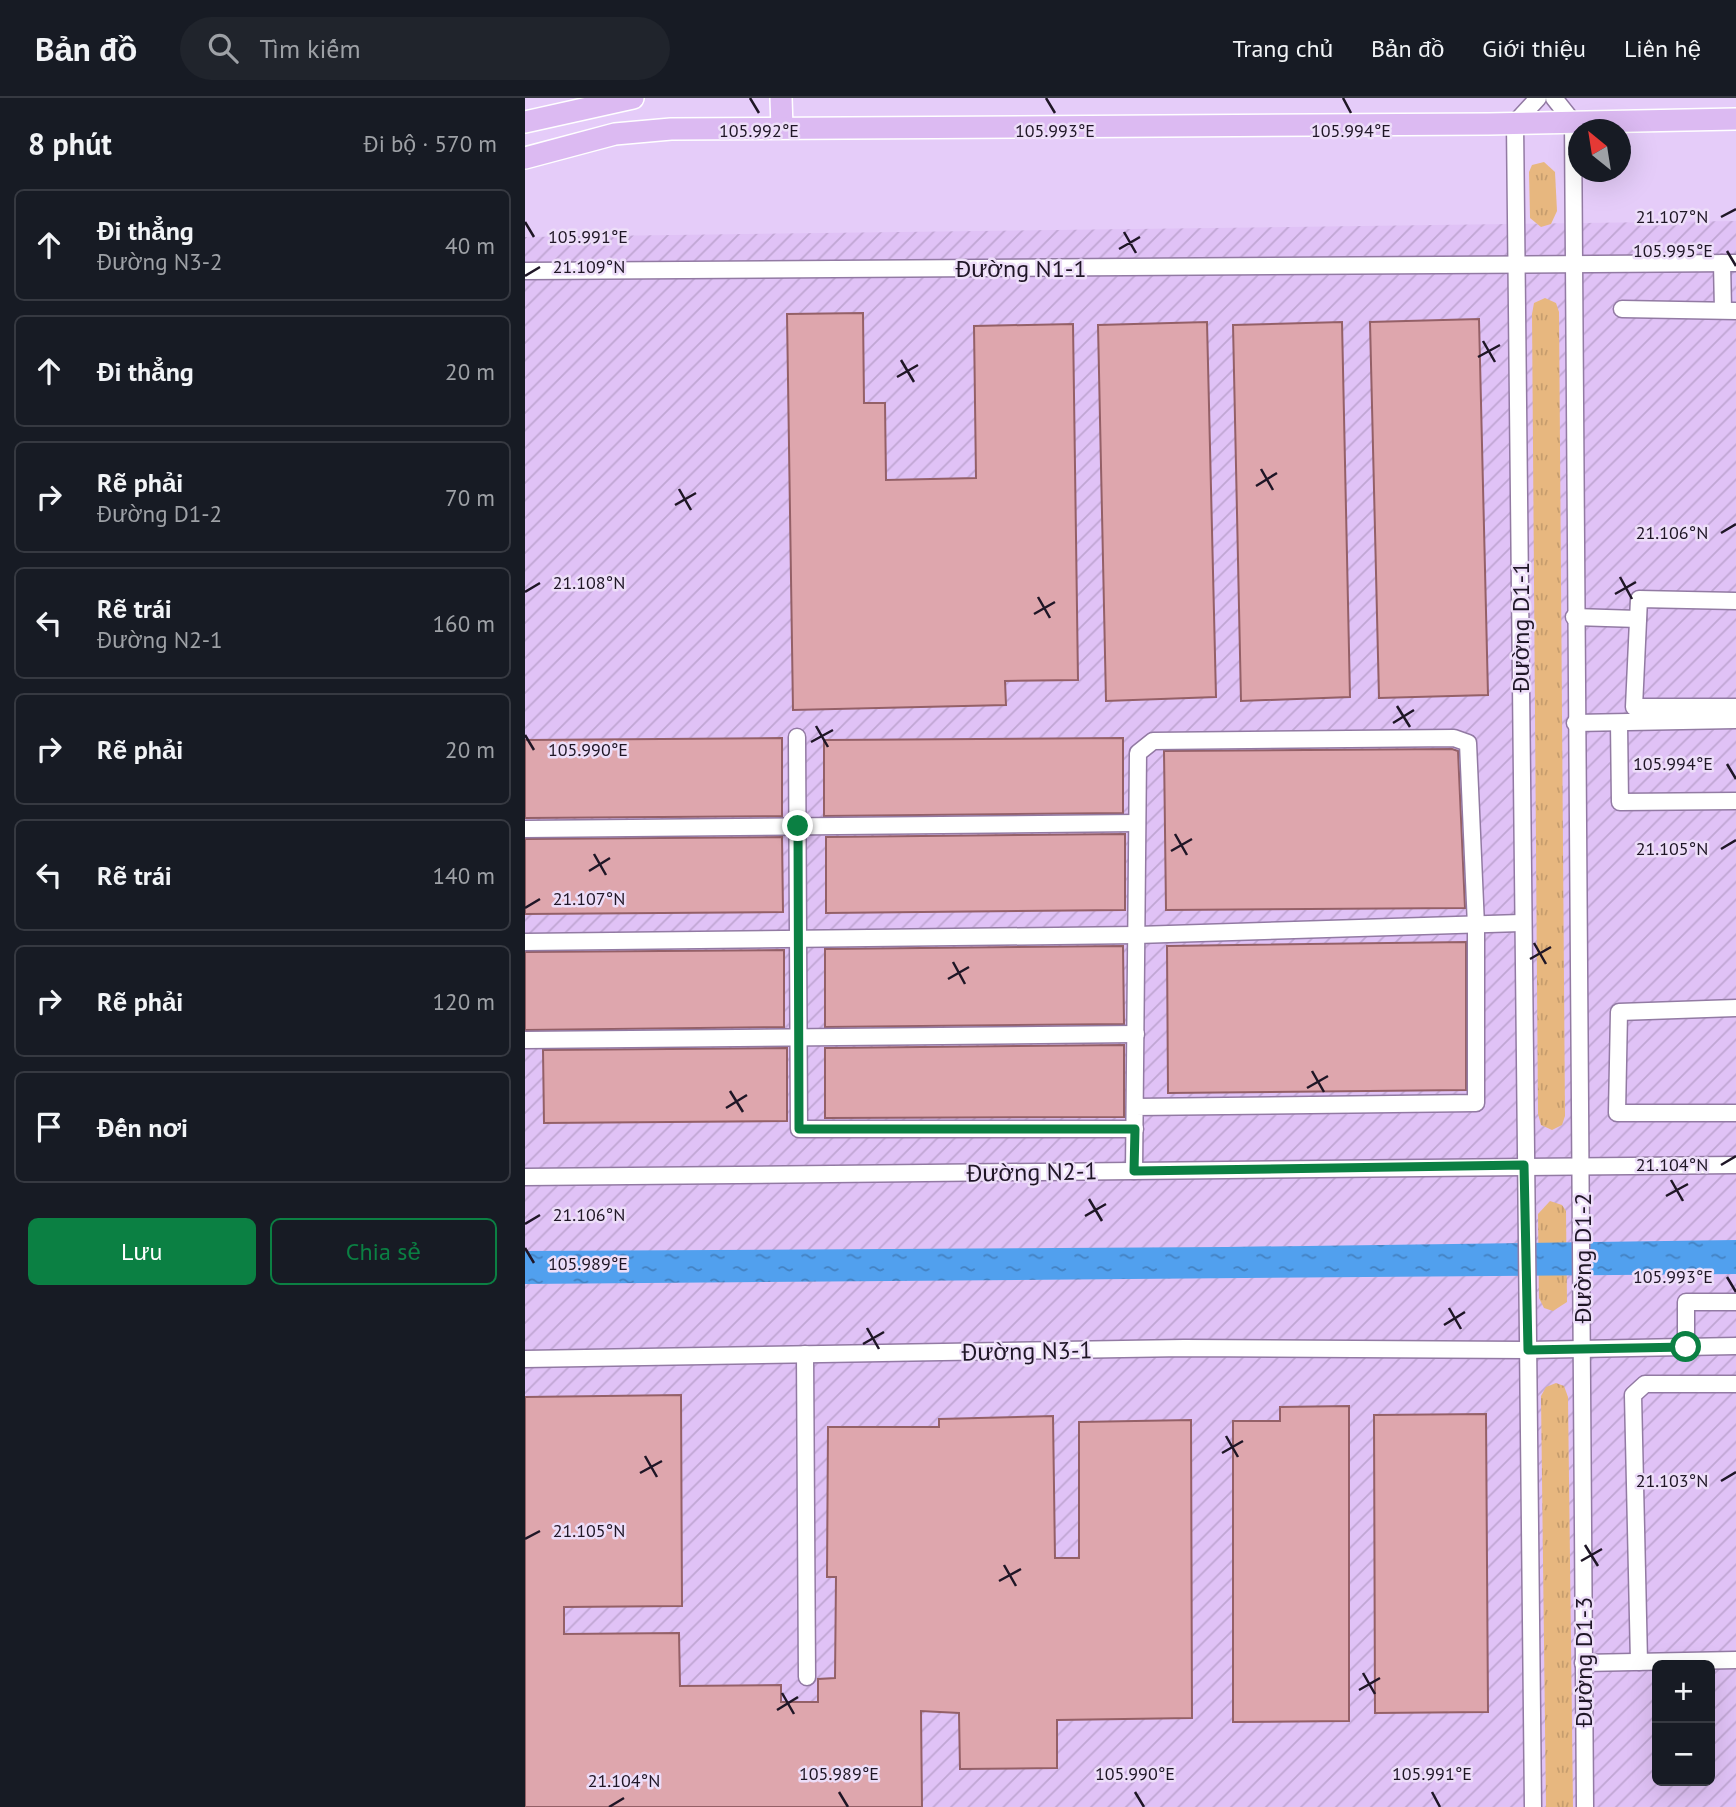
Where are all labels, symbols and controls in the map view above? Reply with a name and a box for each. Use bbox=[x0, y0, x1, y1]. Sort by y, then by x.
search box bbox=[180, 17, 670, 80]
text: Bản đồ bbox=[35, 27, 138, 70]
icon: search bbox=[204, 29, 242, 67]
text: Tìm kiếm bbox=[260, 32, 361, 65]
text: Trang chủ bbox=[1232, 33, 1333, 64]
text: Bản đồ bbox=[1371, 33, 1444, 64]
text: Giới thiệu bbox=[1482, 33, 1586, 64]
text: Liên hệ bbox=[1624, 33, 1701, 64]
text: 105.992°E bbox=[719, 119, 799, 142]
text: 105.993°E bbox=[1015, 119, 1095, 142]
text: 105.994°E bbox=[1311, 119, 1391, 142]
north arrow bbox=[1568, 119, 1631, 182]
text: 8 phút bbox=[28, 124, 112, 163]
text: Đi bộ · 570 m bbox=[364, 129, 497, 158]
text: 21.107°N bbox=[1636, 205, 1708, 228]
text: Đi thẳng bbox=[97, 214, 194, 247]
text: 105.991°E bbox=[548, 225, 628, 248]
icon: ahead bbox=[30, 226, 68, 264]
text: 40 m bbox=[445, 231, 495, 260]
text: 105.995°E bbox=[1633, 239, 1713, 262]
text: Đường N3-2 bbox=[97, 247, 223, 276]
street label: Đường N1-1 bbox=[955, 253, 1086, 284]
text: 21.109°N bbox=[553, 255, 625, 278]
icon: ahead bbox=[30, 352, 68, 390]
text: Đi thẳng bbox=[97, 355, 194, 388]
text: 20 m bbox=[445, 357, 495, 386]
text: Rẽ phải bbox=[97, 466, 183, 499]
icon: right bbox=[30, 478, 68, 516]
text: 70 m bbox=[445, 483, 495, 512]
text: Đường D1-2 bbox=[97, 499, 222, 528]
text: 21.106°N bbox=[1636, 521, 1708, 544]
street label: Đường D1-1 bbox=[1505, 562, 1536, 693]
text: 21.108°N bbox=[553, 571, 625, 594]
text: Rẽ trái bbox=[97, 592, 172, 625]
icon: left bbox=[30, 604, 68, 642]
text: 160 m bbox=[433, 609, 495, 638]
text: Đường N2-1 bbox=[97, 625, 223, 654]
icon: right bbox=[30, 730, 68, 768]
text: Rẽ phải bbox=[97, 733, 183, 766]
text: 20 m bbox=[445, 735, 495, 764]
text: 105.990°E bbox=[548, 738, 628, 761]
text: 105.994°E bbox=[1633, 752, 1713, 775]
route end bbox=[782, 810, 813, 841]
text: 21.105°N bbox=[1636, 837, 1708, 860]
icon: left bbox=[30, 856, 68, 894]
text: Rẽ trái bbox=[97, 859, 172, 892]
text: 140 m bbox=[433, 861, 495, 890]
text: 21.107°N bbox=[553, 887, 625, 910]
icon: right bbox=[30, 982, 68, 1020]
text: Rẽ phải bbox=[97, 985, 183, 1018]
text: 120 m bbox=[433, 987, 495, 1016]
icon: arrive bbox=[30, 1108, 68, 1146]
text: Đến nơi bbox=[97, 1111, 188, 1144]
text: 21.104°N bbox=[1636, 1153, 1708, 1176]
street label: Đường N2-1 bbox=[965, 1155, 1098, 1189]
street label: Đường D1-2 bbox=[1567, 1193, 1598, 1324]
text: 21.106°N bbox=[553, 1203, 625, 1226]
button: Lưu bbox=[28, 1218, 256, 1285]
button: Chia sẻ bbox=[270, 1218, 497, 1285]
text: 105.989°E bbox=[548, 1252, 628, 1275]
text: 105.993°E bbox=[1633, 1265, 1713, 1288]
route start bbox=[1670, 1331, 1701, 1362]
street label: Đường N3-1 bbox=[960, 1334, 1093, 1368]
text: 21.103°N bbox=[1636, 1469, 1708, 1492]
text: 21.105°N bbox=[553, 1519, 625, 1542]
street label: Đường D1-3 bbox=[1568, 1597, 1599, 1728]
map controls bbox=[1652, 1660, 1715, 1786]
button: + bbox=[1652, 1660, 1715, 1723]
button: − bbox=[1652, 1723, 1715, 1786]
text: 105.989°E bbox=[799, 1762, 879, 1785]
text: 105.990°E bbox=[1095, 1762, 1175, 1785]
text: 105.991°E bbox=[1392, 1762, 1472, 1785]
text: 21.104°N bbox=[588, 1769, 660, 1792]

